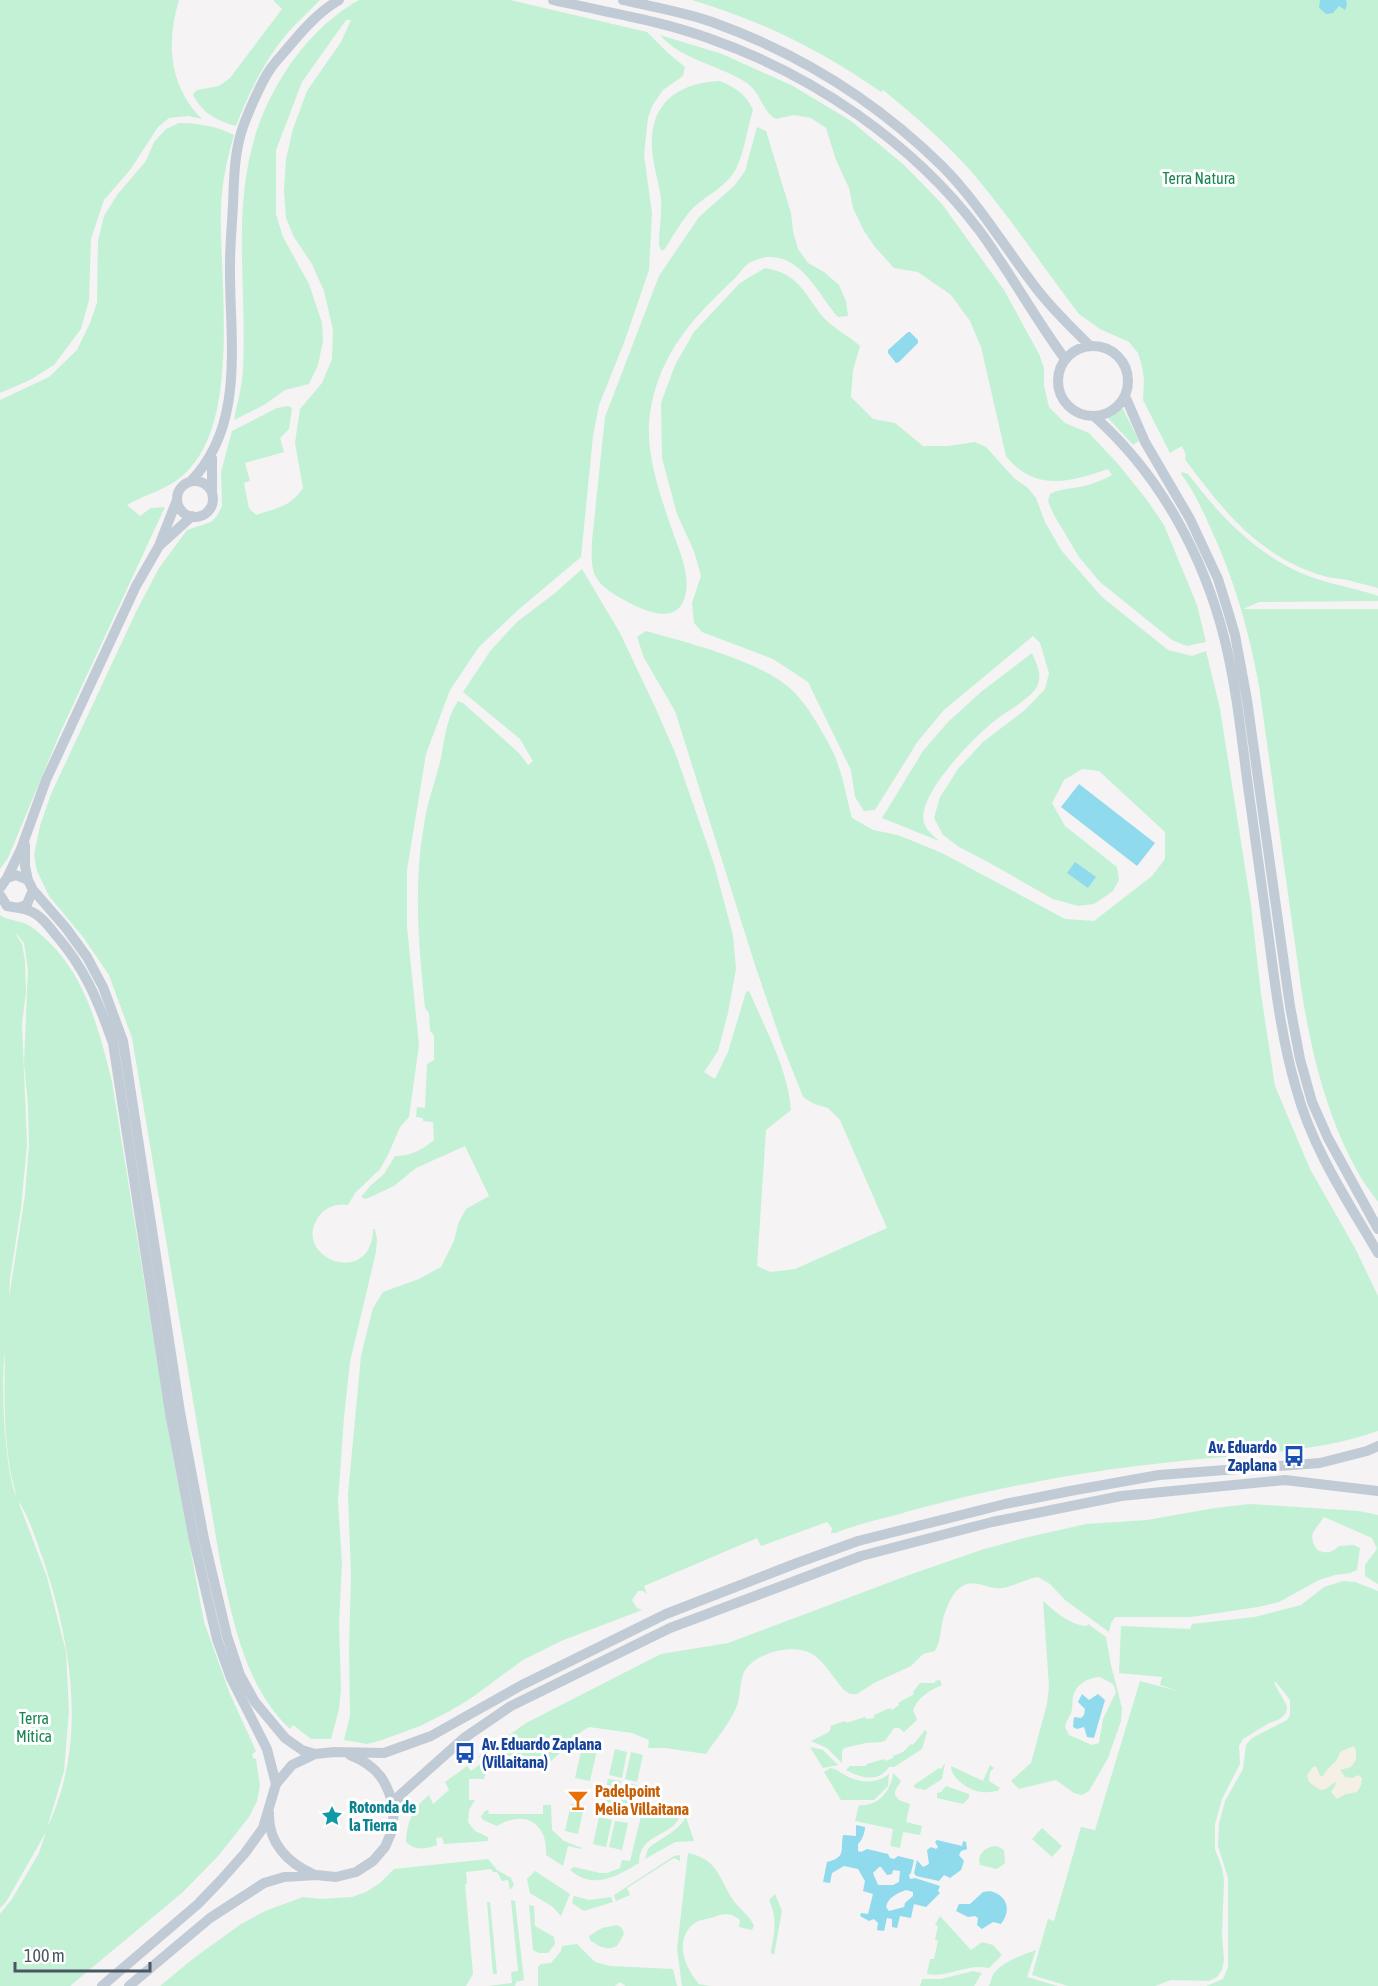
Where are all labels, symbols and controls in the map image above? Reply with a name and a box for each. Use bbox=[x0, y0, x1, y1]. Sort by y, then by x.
park label: Terra Natura bbox=[1162, 169, 1236, 187]
place label: Av. Eduardo Zaplana bbox=[1208, 1438, 1277, 1474]
bus stop icon: Av. Eduardo Zaplana bbox=[1282, 1444, 1306, 1468]
park label: Terra Mítica bbox=[16, 1709, 52, 1745]
place label: Av. Eduardo Zaplana (Villaitana) bbox=[481, 1735, 602, 1771]
bus stop icon: Av. Eduardo Zaplana (Villaitana) bbox=[453, 1741, 477, 1765]
place label: Padelpoint Melia Villaitana bbox=[595, 1782, 689, 1818]
bar icon: Padelpoint Melia Villaitana bbox=[566, 1788, 590, 1812]
place label: Rotonda de la Tierra bbox=[349, 1798, 416, 1834]
place icon: Rotonda de la Tierra bbox=[320, 1804, 344, 1828]
scale bar bbox=[15, 1935, 150, 1973]
text: 100 m bbox=[24, 1945, 65, 1966]

